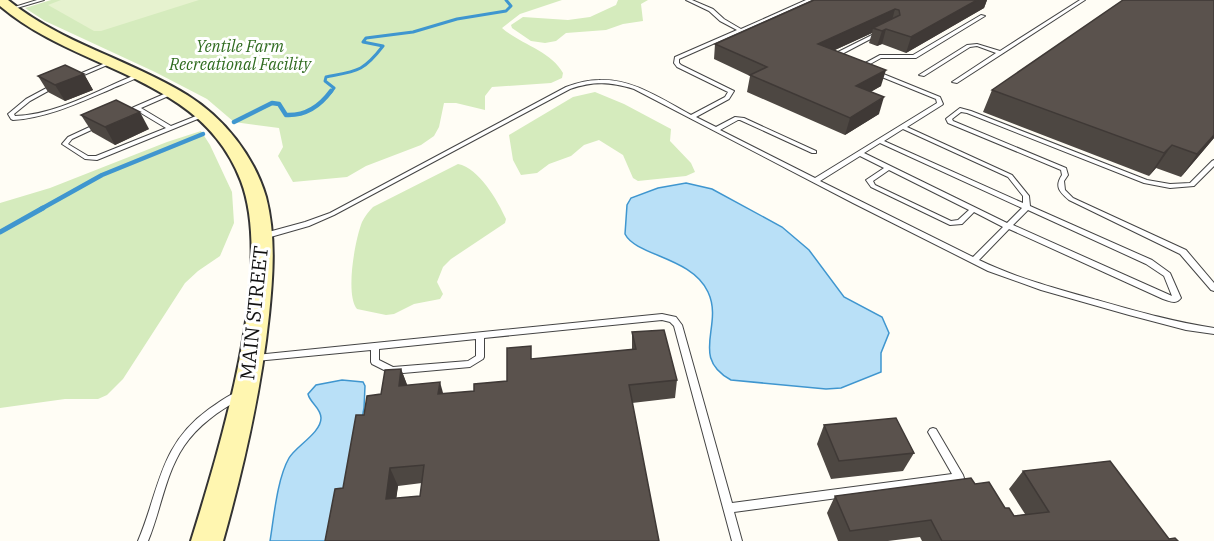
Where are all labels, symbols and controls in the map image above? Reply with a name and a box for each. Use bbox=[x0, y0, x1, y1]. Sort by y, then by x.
park label: Yentile Farm Recreational Facility bbox=[168, 36, 312, 74]
street label: MAIN STREET bbox=[233, 244, 274, 381]

